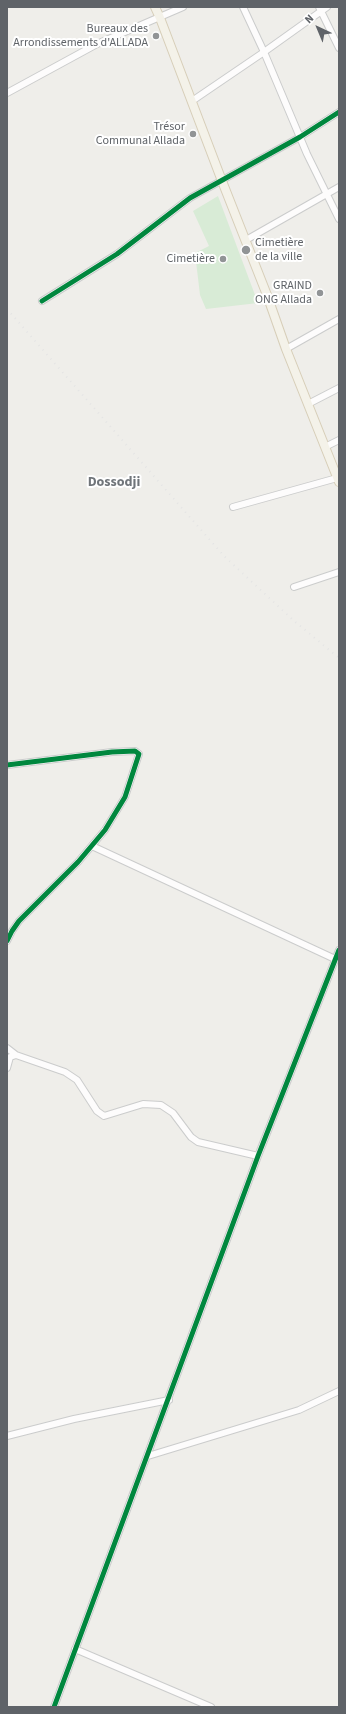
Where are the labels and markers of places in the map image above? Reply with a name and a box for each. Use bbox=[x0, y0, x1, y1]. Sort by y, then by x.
place label: Bureaux des Arrondissements d'ALLADA bbox=[13, 22, 148, 50]
marker: Bureaux des Arrondissements d'ALLADA bbox=[151, 31, 161, 41]
place label: Trésor Communal Allada bbox=[96, 120, 185, 148]
marker: Trésor Communal Allada bbox=[188, 129, 198, 139]
place label: Cimetière de la ville bbox=[255, 236, 304, 264]
marker: Cimetière de la ville bbox=[240, 244, 252, 256]
place label: Cimetière bbox=[166, 252, 215, 266]
marker: Cimetière bbox=[218, 254, 228, 264]
place label: GRAIND ONG Allada bbox=[255, 279, 312, 307]
marker: GRAIND ONG Allada bbox=[315, 288, 325, 298]

